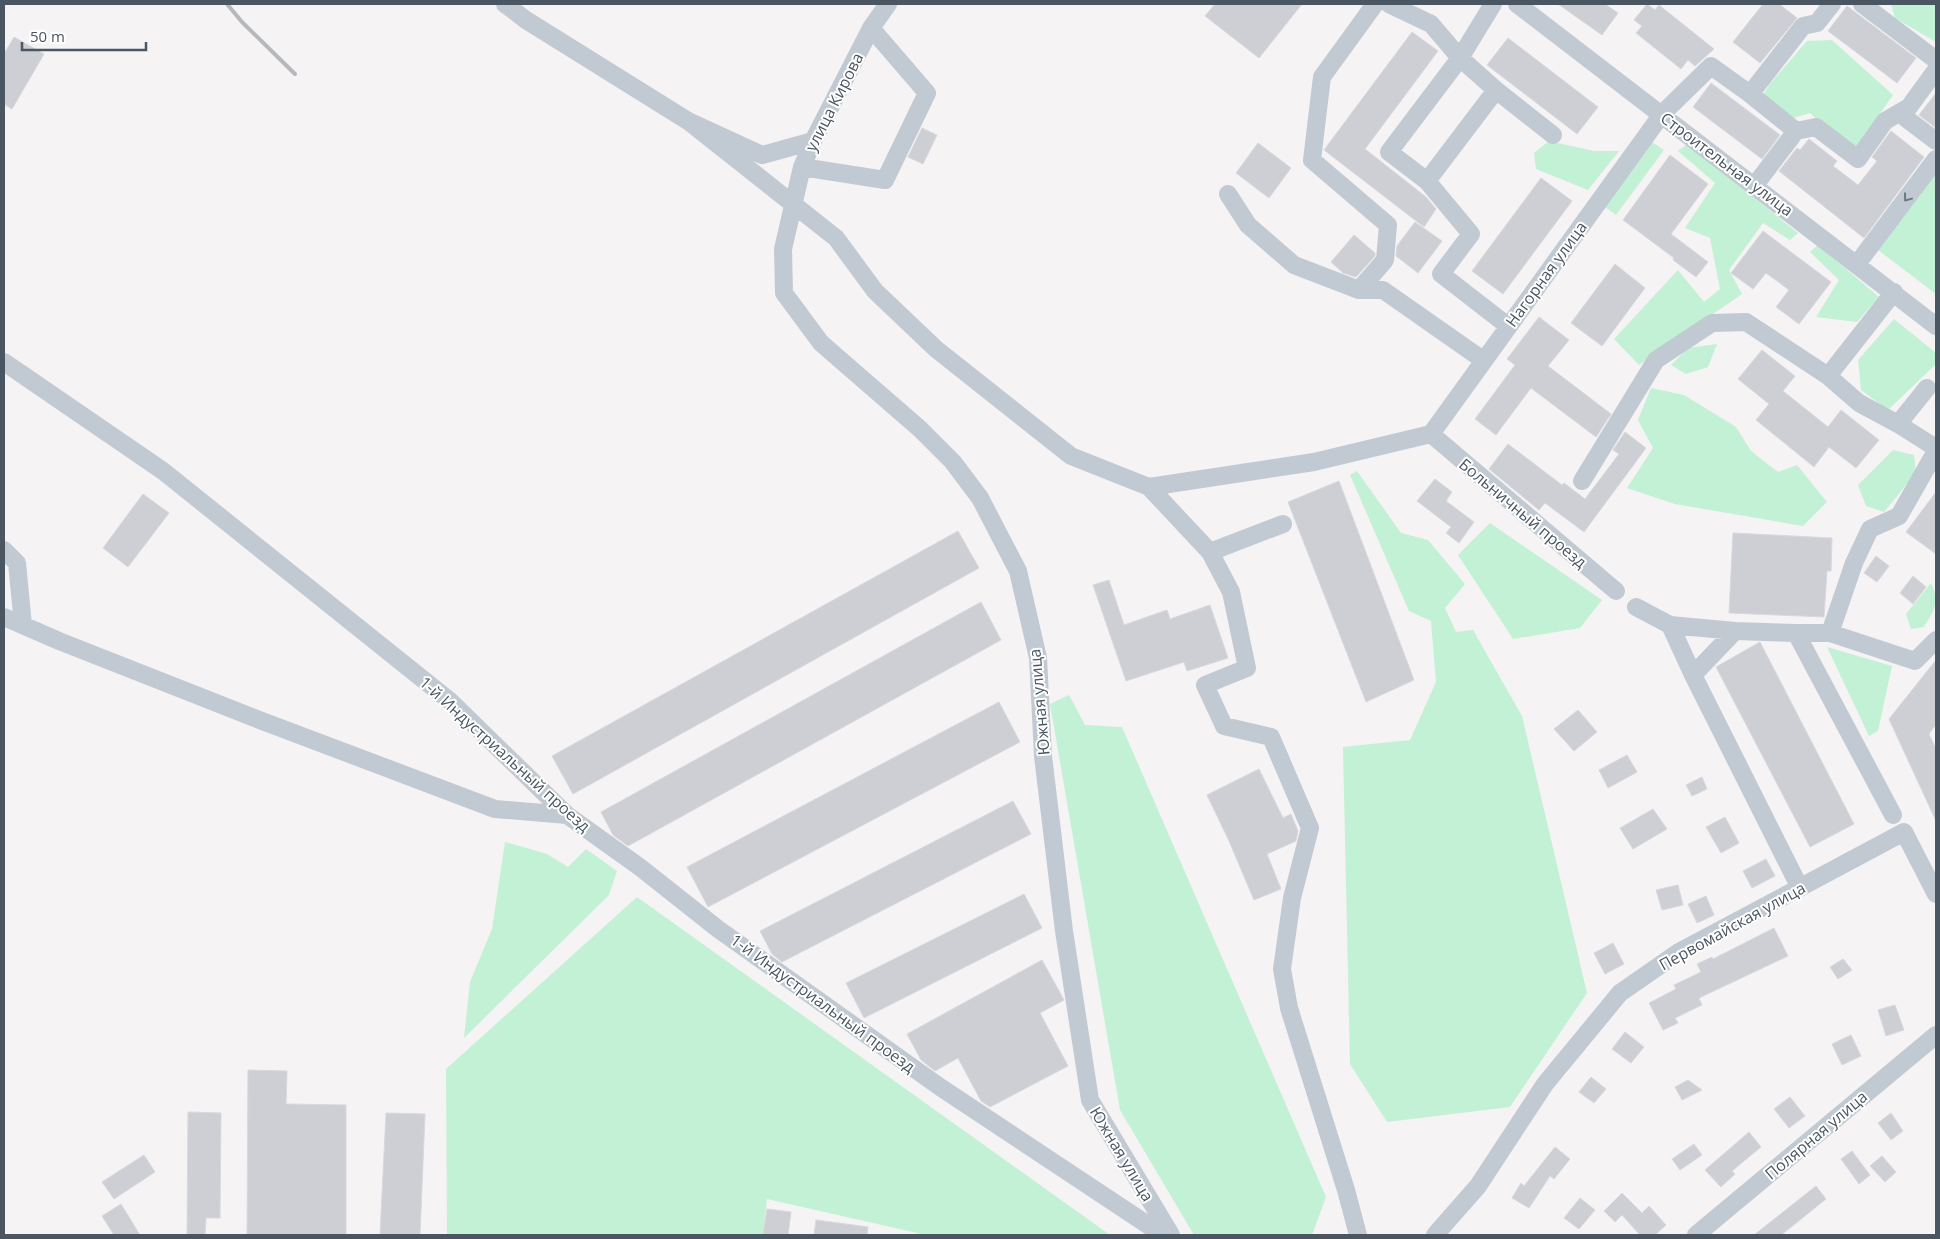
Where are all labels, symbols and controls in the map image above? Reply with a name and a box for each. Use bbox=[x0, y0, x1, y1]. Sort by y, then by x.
scale bar bbox=[22, 20, 146, 52]
text: 50 m bbox=[30, 26, 65, 46]
street label: улица Кирова bbox=[800, 49, 868, 155]
street label: Строительная улица bbox=[1656, 107, 1798, 221]
one-way arrow bbox=[1904, 192, 1913, 202]
street label: Нагорная улица bbox=[1500, 217, 1592, 331]
street label: Больничный проезд bbox=[1455, 453, 1591, 573]
street label: Южная улица bbox=[1023, 648, 1055, 756]
street label: 1-й Индустриальный проезд bbox=[415, 671, 595, 837]
street label: Первомайская улица bbox=[1655, 877, 1809, 975]
street label: 1-й Индустриальный проезд bbox=[726, 929, 920, 1077]
street label: Полярная улица bbox=[1760, 1086, 1872, 1184]
street label: Южная улица bbox=[1085, 1103, 1159, 1205]

